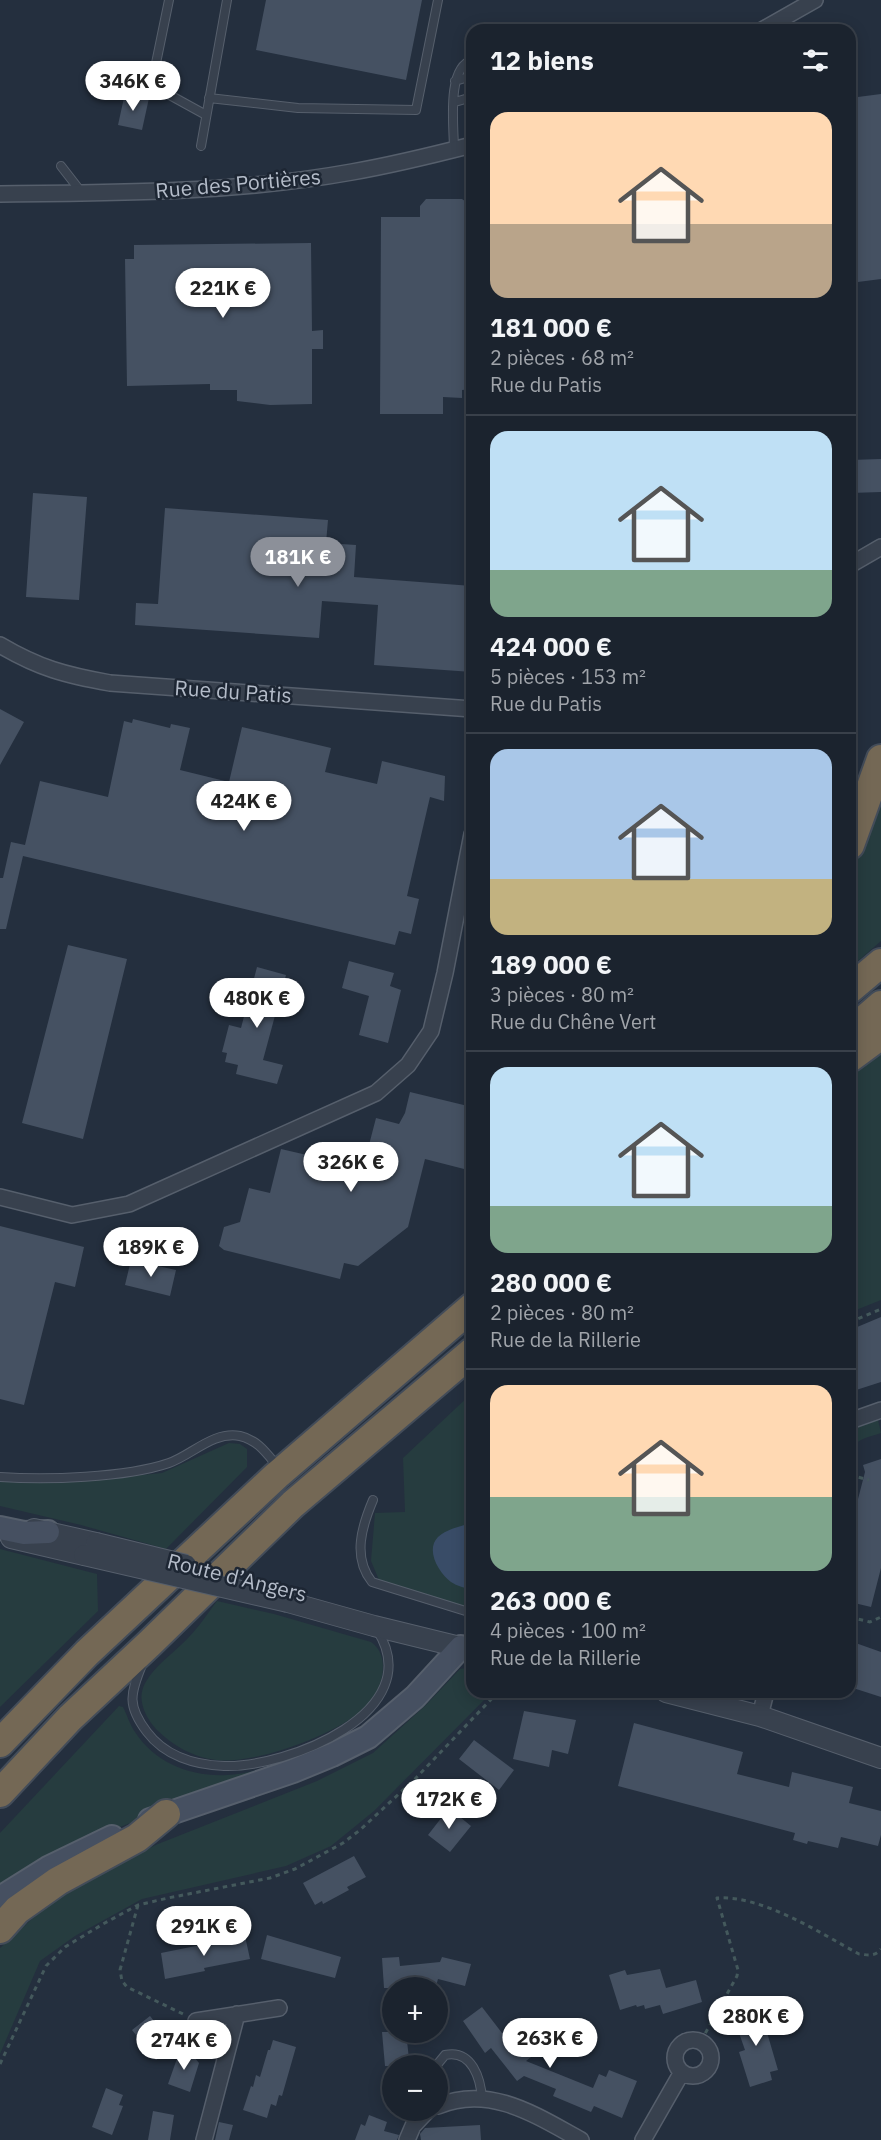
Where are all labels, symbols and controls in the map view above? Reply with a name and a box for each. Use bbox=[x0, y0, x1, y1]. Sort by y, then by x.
text: 12 biens bbox=[490, 43, 594, 77]
icon: filters bbox=[799, 44, 832, 77]
pin: 346K € bbox=[84, 61, 182, 112]
text: 346K € bbox=[99, 67, 167, 94]
icon: home bbox=[607, 151, 715, 259]
street label: Rue des Portières bbox=[154, 162, 322, 204]
pin: 221K € bbox=[174, 268, 272, 319]
text: 221K € bbox=[189, 274, 257, 301]
text: 181 000 € bbox=[490, 310, 612, 344]
text: 2 pièces · 68 m² bbox=[490, 344, 634, 371]
text: Rue du Patis bbox=[490, 371, 602, 398]
icon: home bbox=[607, 470, 715, 578]
pin: 181K € bbox=[249, 537, 347, 588]
text: 181K € bbox=[264, 543, 332, 570]
text: 424 000 € bbox=[490, 629, 612, 663]
text: 5 pièces · 153 m² bbox=[490, 663, 646, 690]
street label: Rue du Patis bbox=[173, 673, 293, 709]
text: Rue du Patis bbox=[490, 690, 602, 717]
pin: 424K € bbox=[195, 781, 293, 832]
text: 424K € bbox=[210, 787, 278, 814]
icon: home bbox=[607, 788, 715, 896]
text: 189 000 € bbox=[490, 947, 612, 981]
pin: 480K € bbox=[208, 978, 306, 1029]
text: 3 pièces · 80 m² bbox=[490, 981, 634, 1008]
text: 480K € bbox=[223, 984, 291, 1011]
text: Rue du Chêne Vert bbox=[490, 1008, 656, 1035]
icon: home bbox=[607, 1106, 715, 1214]
pin: 326K € bbox=[302, 1142, 400, 1193]
text: 326K € bbox=[317, 1148, 385, 1175]
pin: 189K € bbox=[102, 1227, 200, 1278]
text: 189K € bbox=[117, 1233, 185, 1260]
text: 280 000 € bbox=[490, 1265, 612, 1299]
text: 2 pièces · 80 m² bbox=[490, 1299, 634, 1326]
text: Rue de la Rillerie bbox=[490, 1326, 641, 1353]
icon: home bbox=[607, 1424, 715, 1532]
street label: Route d’Angers bbox=[164, 1546, 310, 1608]
text: 263 000 € bbox=[490, 1583, 612, 1617]
text: 4 pièces · 100 m² bbox=[490, 1617, 646, 1644]
text: Rue de la Rillerie bbox=[490, 1644, 641, 1671]
pin: 172K € bbox=[400, 1779, 498, 1830]
text: 172K € bbox=[415, 1785, 483, 1812]
pin: 291K € bbox=[155, 1906, 253, 1957]
text: 291K € bbox=[170, 1912, 238, 1939]
map controls bbox=[382, 1977, 448, 2121]
button: + bbox=[382, 1977, 448, 2043]
pin: 280K € bbox=[707, 1996, 805, 2047]
text: 280K € bbox=[722, 2002, 790, 2029]
pin: 263K € bbox=[501, 2018, 599, 2069]
pin: 274K € bbox=[135, 2020, 233, 2071]
text: 263K € bbox=[516, 2024, 584, 2051]
text: 274K € bbox=[150, 2026, 218, 2053]
button: − bbox=[382, 2055, 448, 2121]

